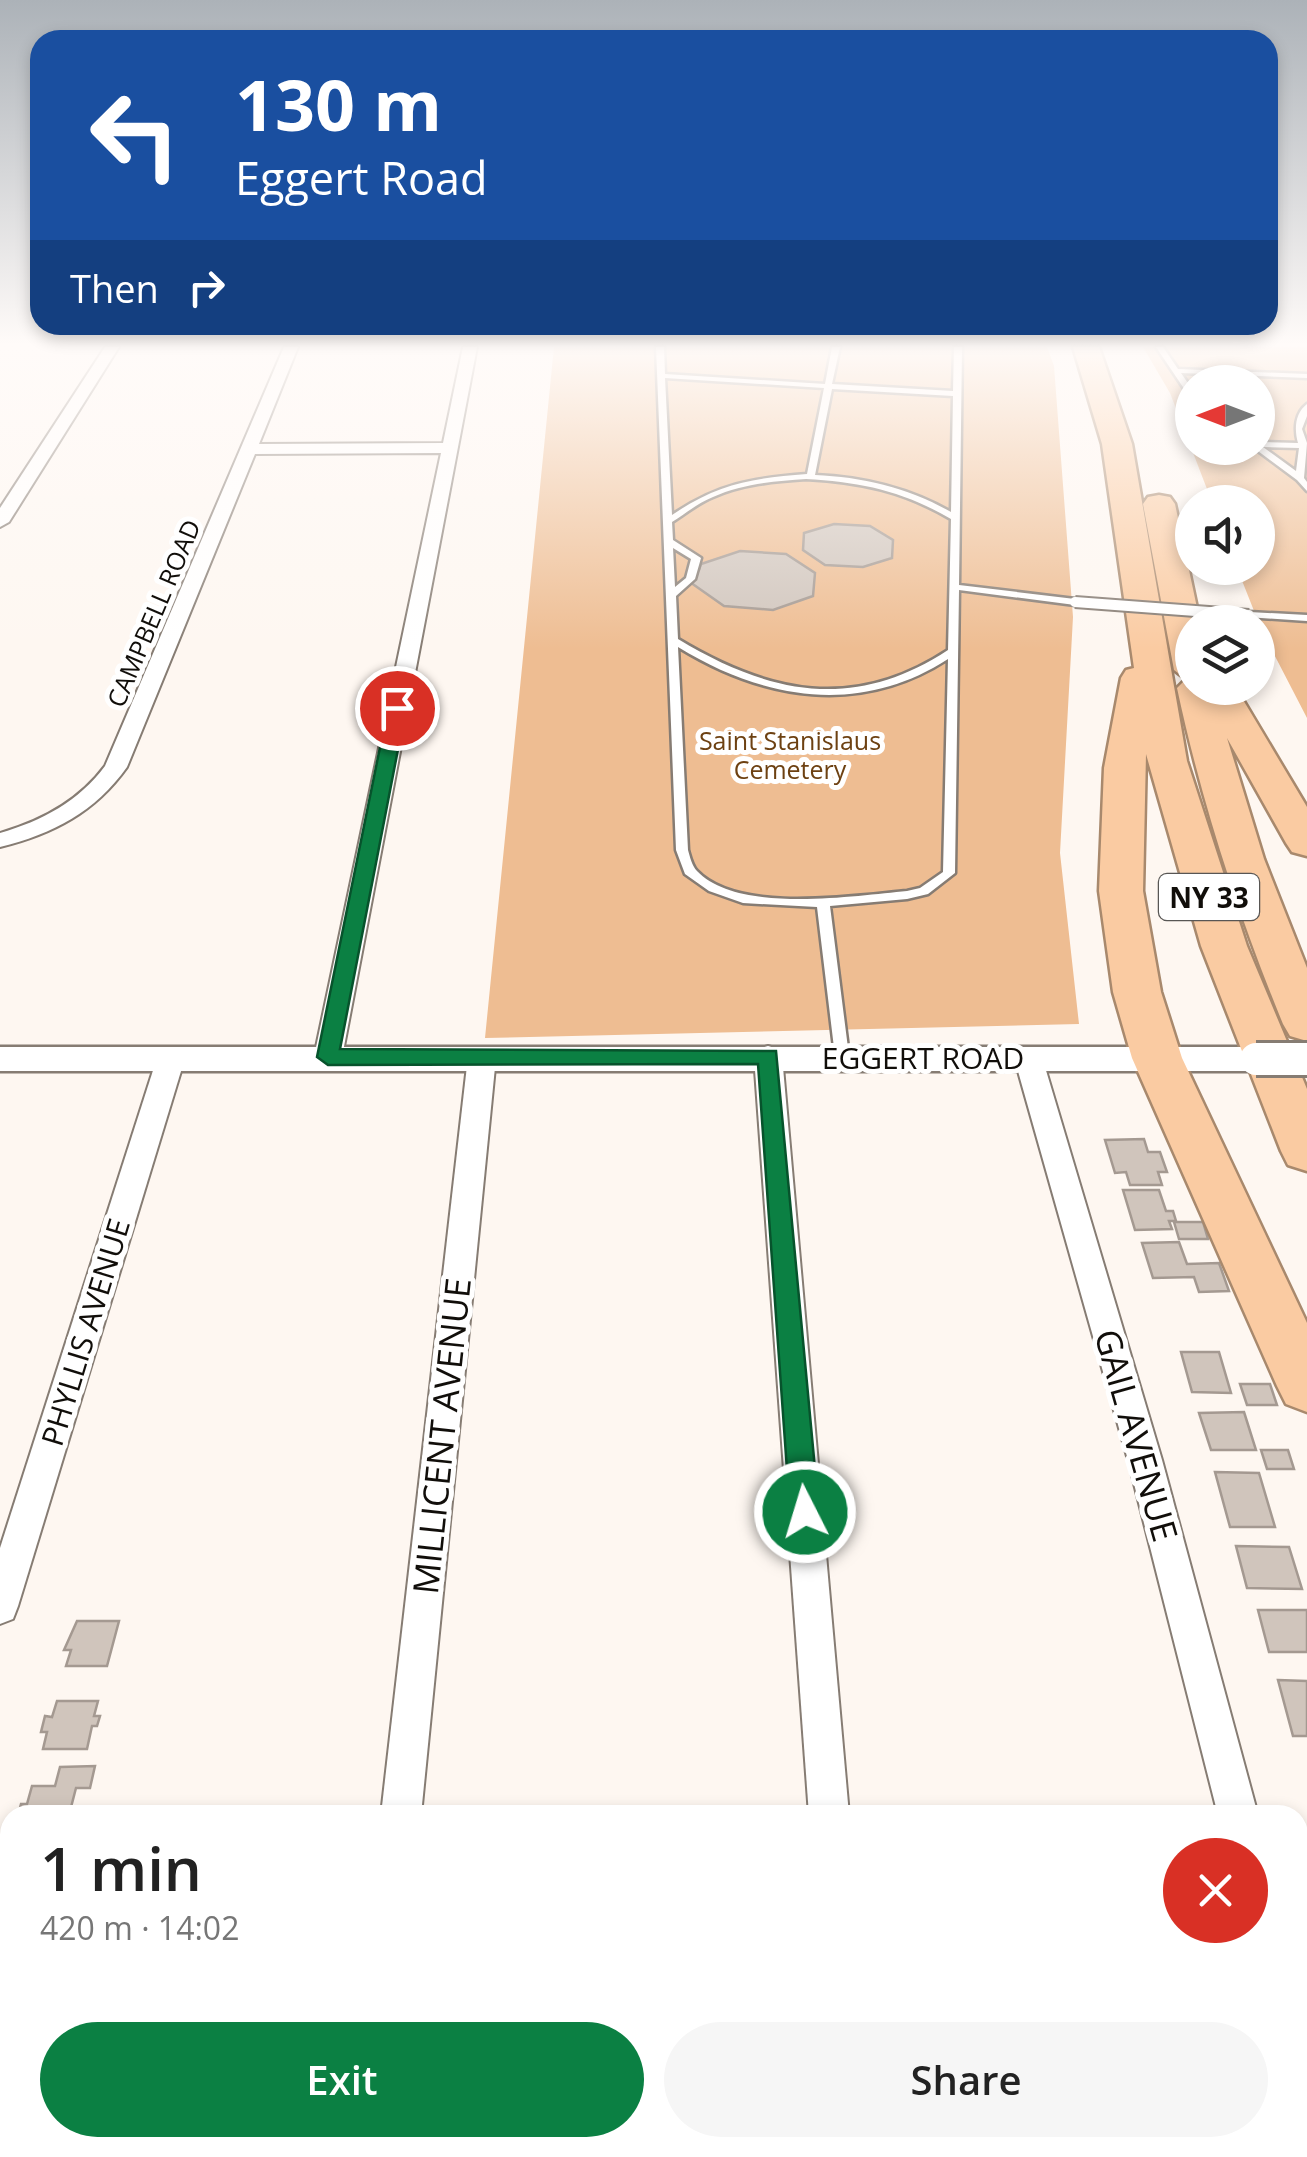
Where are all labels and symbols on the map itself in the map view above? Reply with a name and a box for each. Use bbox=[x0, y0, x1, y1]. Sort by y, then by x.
north arrow bbox=[1175, 365, 1275, 465]
street label: CAMPBELL ROAD bbox=[98, 514, 208, 712]
pin bbox=[355, 666, 440, 751]
park label: Saint Stanislaus Cemetery bbox=[699, 723, 881, 786]
road number: NY 33 bbox=[1159, 874, 1259, 920]
street label: EGGERT ROAD bbox=[822, 1037, 1024, 1078]
street label: PHYLLIS AVENUE bbox=[31, 1213, 139, 1451]
street label: MILLICENT AVENUE bbox=[401, 1276, 481, 1596]
street label: GAIL AVENUE bbox=[1084, 1324, 1190, 1546]
position arrow bbox=[753, 1460, 857, 1564]

